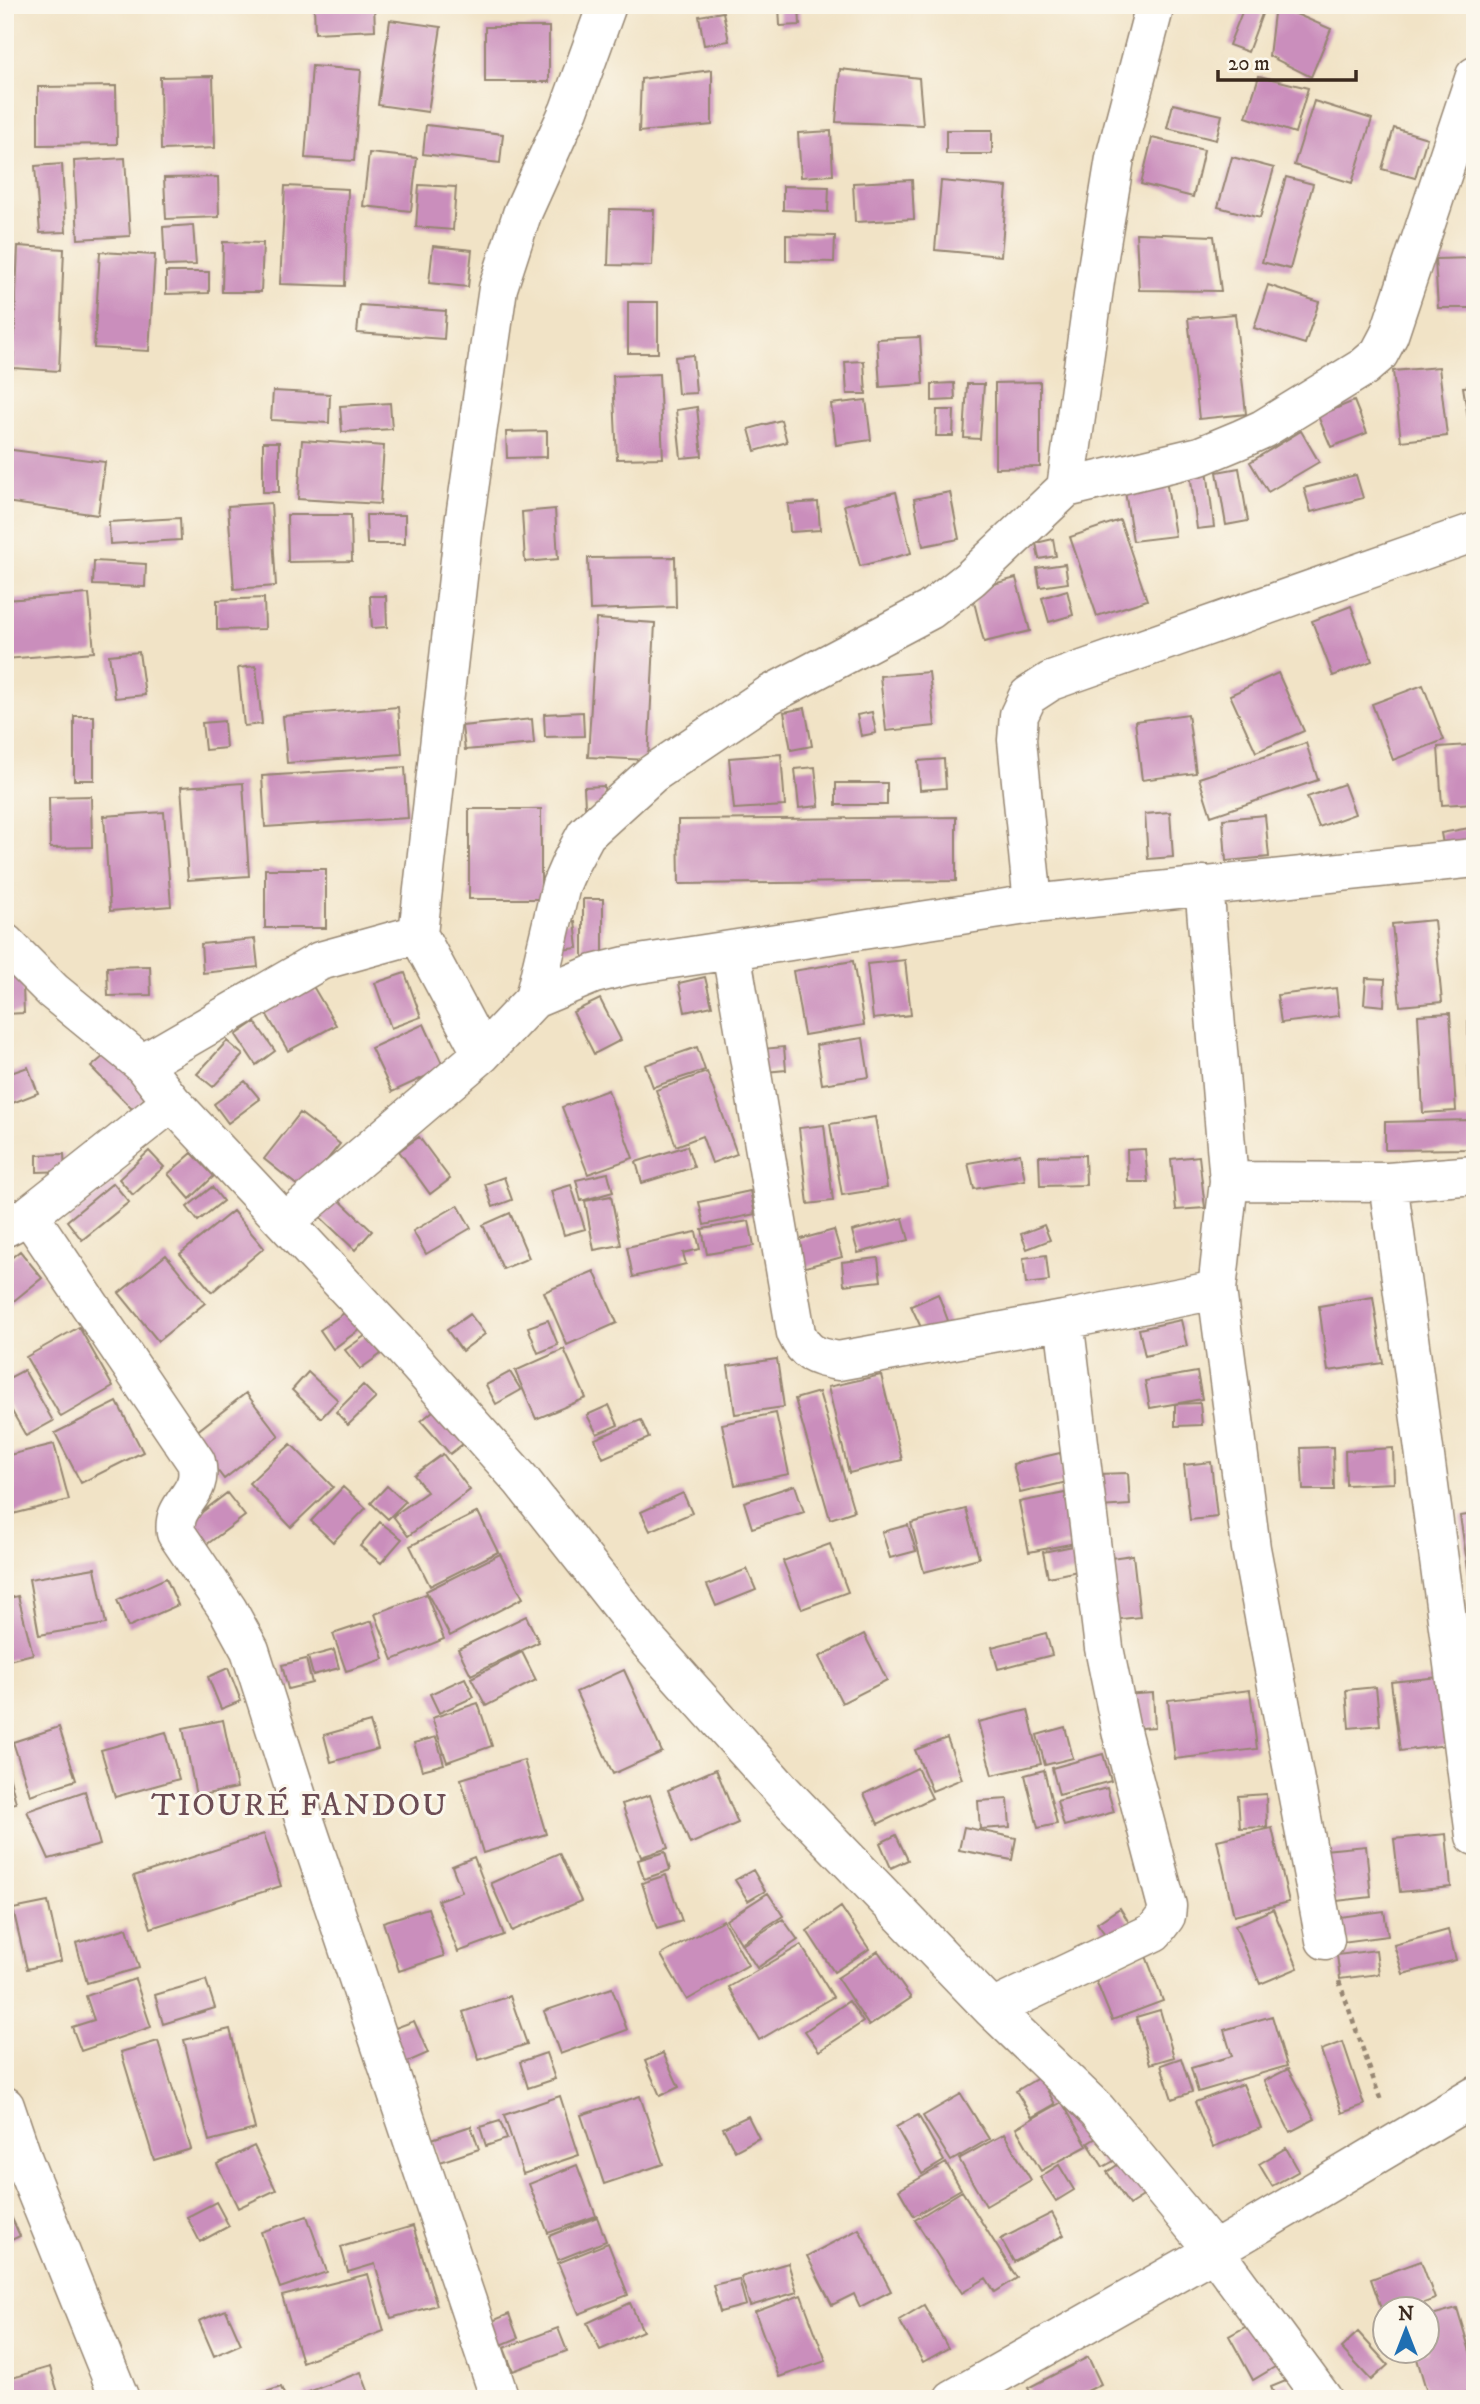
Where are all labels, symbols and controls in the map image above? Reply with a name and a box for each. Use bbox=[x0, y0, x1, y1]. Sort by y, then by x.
scale bar bbox=[1218, 38, 1356, 82]
text: 20 m bbox=[1228, 51, 1270, 77]
district label: TIOURÉ FANDOU bbox=[151, 1786, 449, 1826]
north arrow bbox=[1372, 2296, 1442, 2366]
text: N bbox=[1398, 2303, 1414, 2326]

